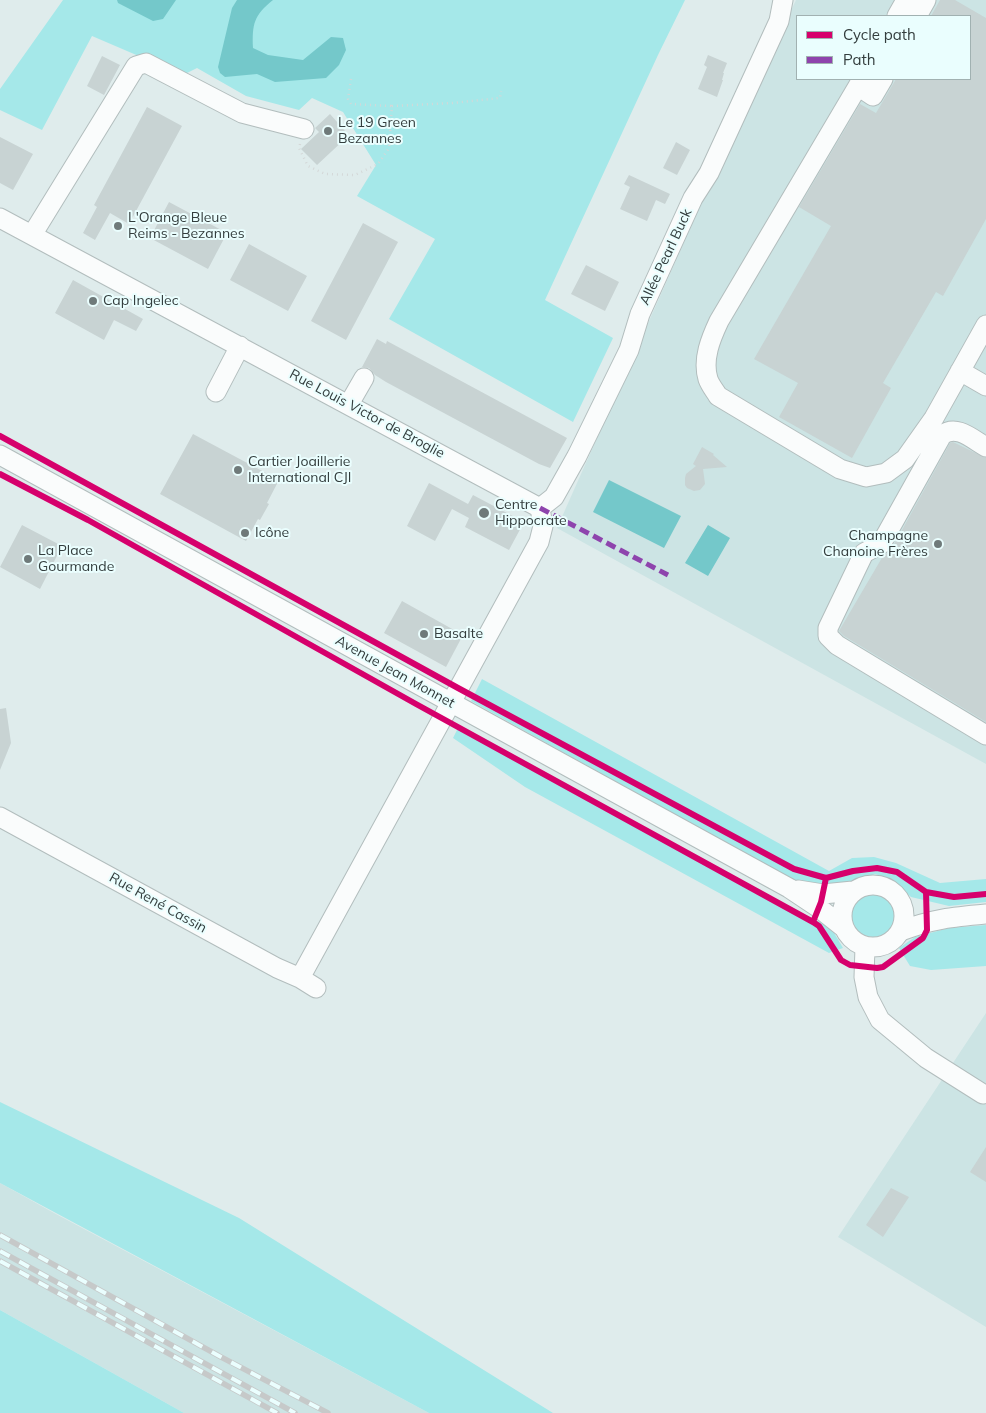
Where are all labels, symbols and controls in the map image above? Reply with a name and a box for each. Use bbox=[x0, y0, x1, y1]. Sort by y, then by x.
legend bbox=[796, 15, 971, 80]
text: Cycle path bbox=[843, 25, 916, 44]
text: Path bbox=[843, 50, 875, 69]
place label: Le 19 Green Bezannes bbox=[338, 115, 416, 148]
marker: Le 19 Green Bezannes bbox=[322, 125, 334, 137]
street label: Allée Pearl Buck bbox=[636, 206, 696, 308]
place label: L'Orange Bleue Reims - Bezannes bbox=[128, 210, 245, 242]
marker: L'Orange Bleue Reims - Bezannes bbox=[112, 220, 124, 232]
place label: Cap Ingelec bbox=[103, 293, 179, 309]
marker: Cap Ingelec bbox=[87, 295, 99, 307]
street label: Rue Louis Victor de Broglie bbox=[287, 366, 447, 462]
place label: Cartier Joaillerie International CJI bbox=[248, 454, 351, 487]
marker: Cartier Joaillerie International CJI bbox=[232, 464, 244, 476]
place label: Centre Hippocrate bbox=[495, 497, 567, 530]
marker: Centre Hippocrate bbox=[477, 506, 491, 520]
place label: Icône bbox=[255, 525, 289, 541]
marker: Icône bbox=[239, 527, 251, 539]
place label: Champagne Chanoine Frères bbox=[823, 528, 928, 560]
marker: Champagne Chanoine Frères bbox=[932, 538, 944, 550]
place label: La Place Gourmande bbox=[38, 543, 114, 576]
marker: La Place Gourmande bbox=[22, 553, 34, 565]
place label: Basalte bbox=[434, 626, 483, 642]
marker: Basalte bbox=[418, 628, 430, 640]
street label: Avenue Jean Monnet bbox=[332, 632, 458, 712]
street label: Rue René Cassin bbox=[106, 869, 210, 937]

